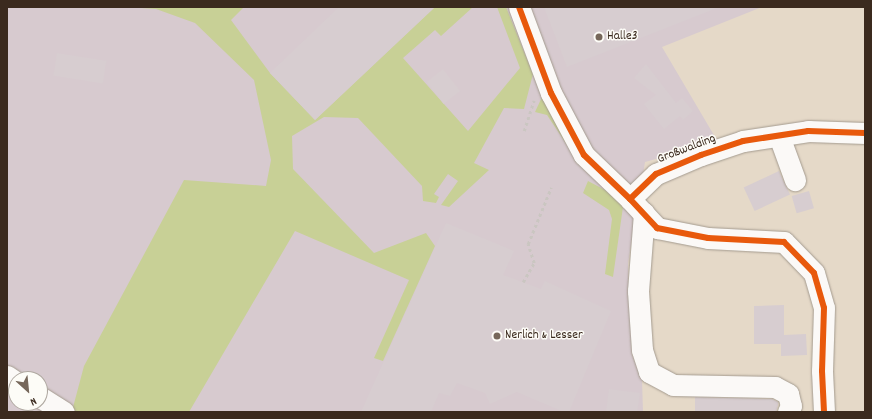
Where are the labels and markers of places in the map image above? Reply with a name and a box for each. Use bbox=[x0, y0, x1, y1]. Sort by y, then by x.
place label: Halle3 bbox=[607, 29, 637, 45]
marker: Halle3 bbox=[594, 32, 604, 42]
place label: Nerlich & Lesser bbox=[505, 328, 583, 344]
marker: Nerlich & Lesser bbox=[492, 331, 502, 341]

